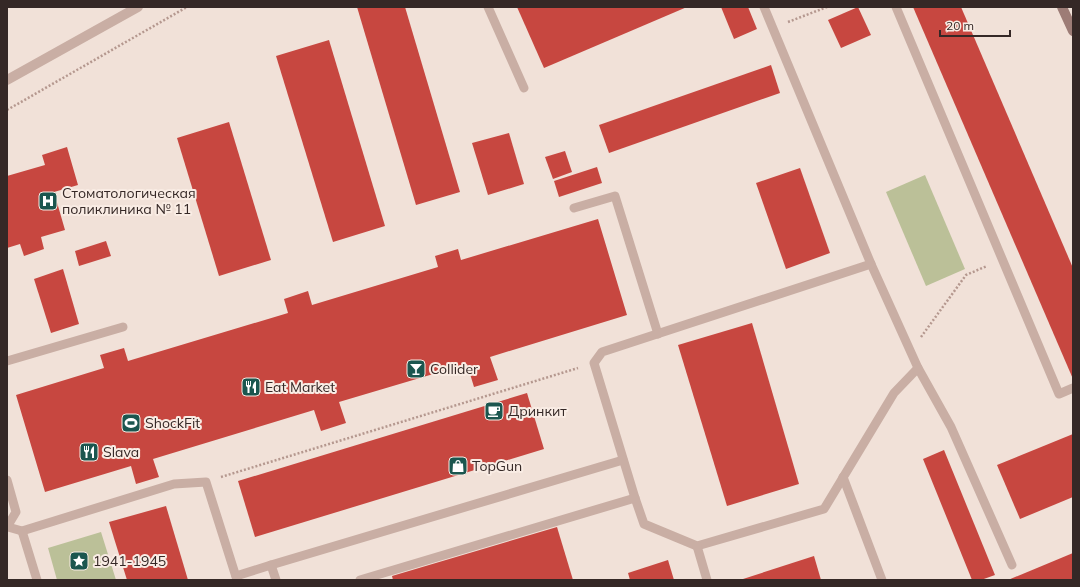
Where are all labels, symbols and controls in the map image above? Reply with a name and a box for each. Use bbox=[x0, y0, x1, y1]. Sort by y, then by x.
scale bar bbox=[940, 12, 1010, 38]
text: 20 m bbox=[946, 18, 974, 33]
place label: Стоматологическая поликлиника № 11 bbox=[62, 184, 196, 218]
hospital icon: Стоматологическая поликлиника № 11 bbox=[37, 190, 59, 212]
bar icon: Collider bbox=[405, 358, 427, 380]
place label: Collider bbox=[430, 360, 479, 378]
restaurant icon: Eat Market bbox=[240, 376, 262, 398]
place label: Eat Market bbox=[265, 378, 335, 396]
cafe icon: Дринкит bbox=[483, 400, 505, 422]
place label: Дринкит bbox=[508, 402, 567, 420]
sports icon: ShockFit bbox=[120, 412, 142, 434]
place label: ShockFit bbox=[145, 414, 200, 432]
restaurant icon: Slava bbox=[78, 441, 100, 463]
place label: Slava bbox=[103, 443, 139, 461]
shop icon: TopGun bbox=[447, 455, 469, 477]
place label: TopGun bbox=[472, 457, 522, 475]
place icon: 1941-1945 bbox=[68, 550, 90, 572]
place label: 1941-1945 bbox=[93, 552, 166, 570]

